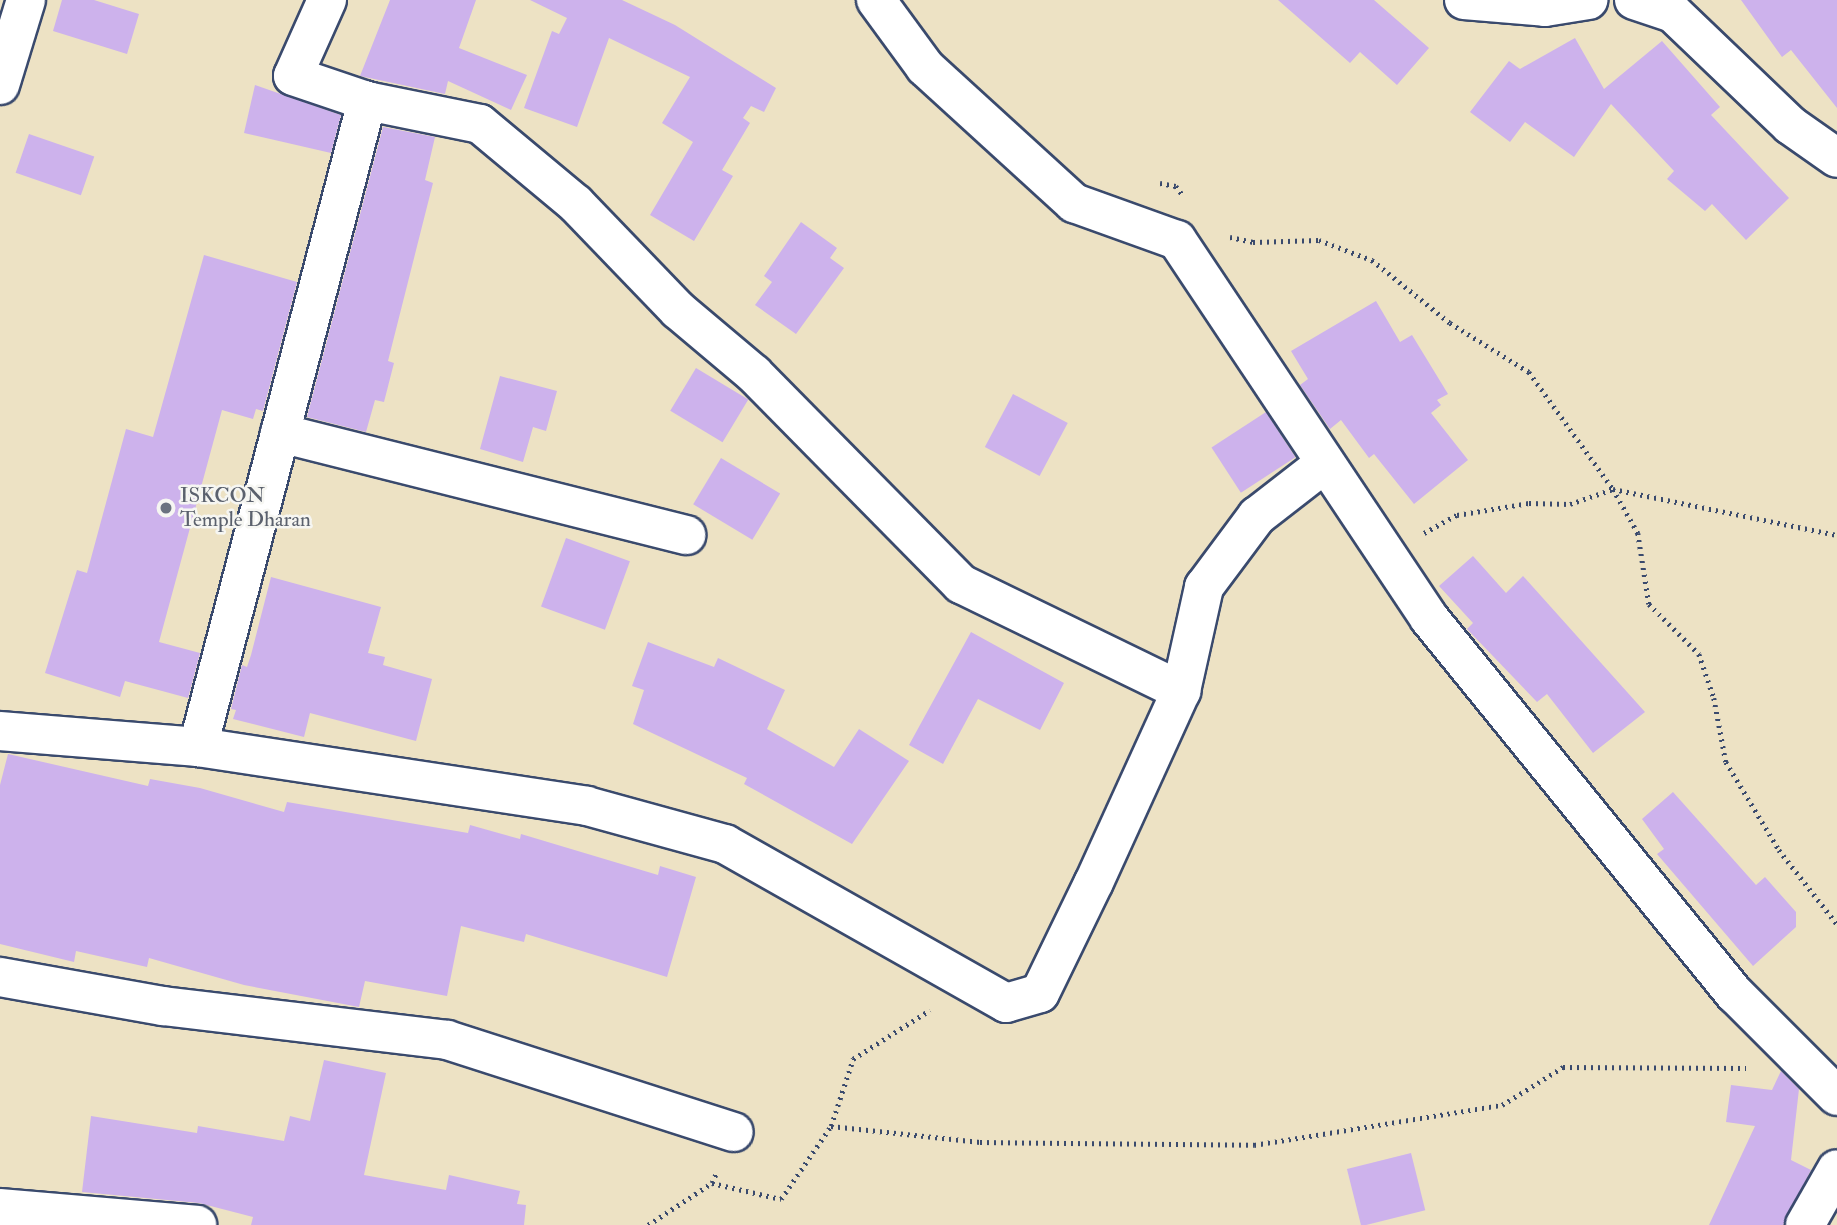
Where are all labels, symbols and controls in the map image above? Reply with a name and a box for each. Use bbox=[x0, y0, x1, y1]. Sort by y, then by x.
place label: ISKCON Temple Dharan bbox=[180, 483, 311, 533]
marker: ISKCON Temple Dharan bbox=[158, 500, 174, 516]

